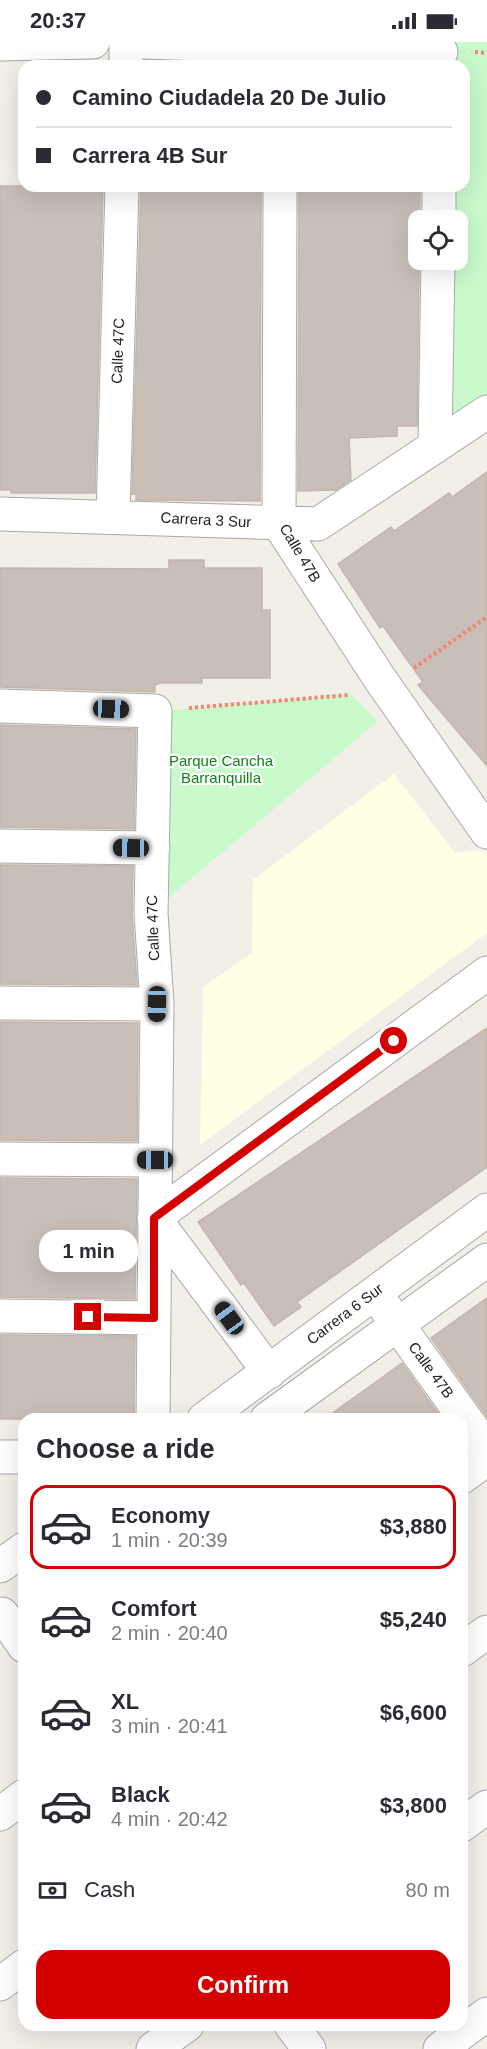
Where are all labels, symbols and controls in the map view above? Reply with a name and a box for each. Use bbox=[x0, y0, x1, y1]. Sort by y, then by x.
text: 20:37 bbox=[30, 8, 86, 33]
text: Camino Ciudadela 20 De Julio bbox=[72, 85, 386, 110]
text: Carrera 4B Sur bbox=[72, 143, 227, 168]
map controls bbox=[408, 210, 468, 270]
button: locate bbox=[408, 210, 468, 270]
street label: Calle 47C bbox=[108, 318, 127, 384]
street label: Carrera 3 Sur bbox=[160, 509, 252, 530]
street label: Calle 47B bbox=[276, 520, 324, 585]
car bbox=[93, 699, 129, 719]
park label: Parque Cancha Barranquilla bbox=[169, 752, 274, 786]
car bbox=[113, 839, 149, 857]
street label: Calle 47C bbox=[143, 895, 162, 961]
car bbox=[148, 986, 166, 1022]
route start bbox=[380, 1027, 407, 1054]
car bbox=[137, 1151, 173, 1169]
callout: 1 min bbox=[38, 1230, 138, 1272]
text: 1 min bbox=[62, 1240, 115, 1262]
street label: Carrera 6 Sur bbox=[303, 1279, 386, 1348]
car bbox=[211, 1298, 247, 1338]
route end bbox=[74, 1303, 101, 1330]
street label: Calle 47B bbox=[405, 1338, 457, 1401]
text: Choose a ride bbox=[36, 1434, 215, 1464]
icon: car bbox=[39, 1500, 93, 1554]
text: Economy bbox=[111, 1503, 210, 1528]
text: $3,880 bbox=[380, 1514, 447, 1539]
text: 1 min · 20:39 bbox=[111, 1529, 228, 1551]
icon: car bbox=[39, 1593, 93, 1647]
text: Comfort bbox=[111, 1596, 197, 1621]
text: $5,240 bbox=[380, 1607, 447, 1632]
text: 2 min · 20:40 bbox=[111, 1622, 228, 1644]
icon: car bbox=[39, 1686, 93, 1740]
text: XL bbox=[111, 1689, 139, 1714]
text: $6,600 bbox=[380, 1700, 447, 1725]
text: 3 min · 20:41 bbox=[111, 1715, 228, 1737]
icon: car bbox=[39, 1779, 93, 1833]
text: Black bbox=[111, 1782, 170, 1807]
text: $3,800 bbox=[380, 1793, 447, 1818]
text: 4 min · 20:42 bbox=[111, 1808, 228, 1830]
icon: cash bbox=[36, 1874, 69, 1907]
text: Cash bbox=[84, 1877, 135, 1902]
text: 80 m bbox=[406, 1879, 450, 1901]
button: Confirm bbox=[36, 1950, 450, 2019]

